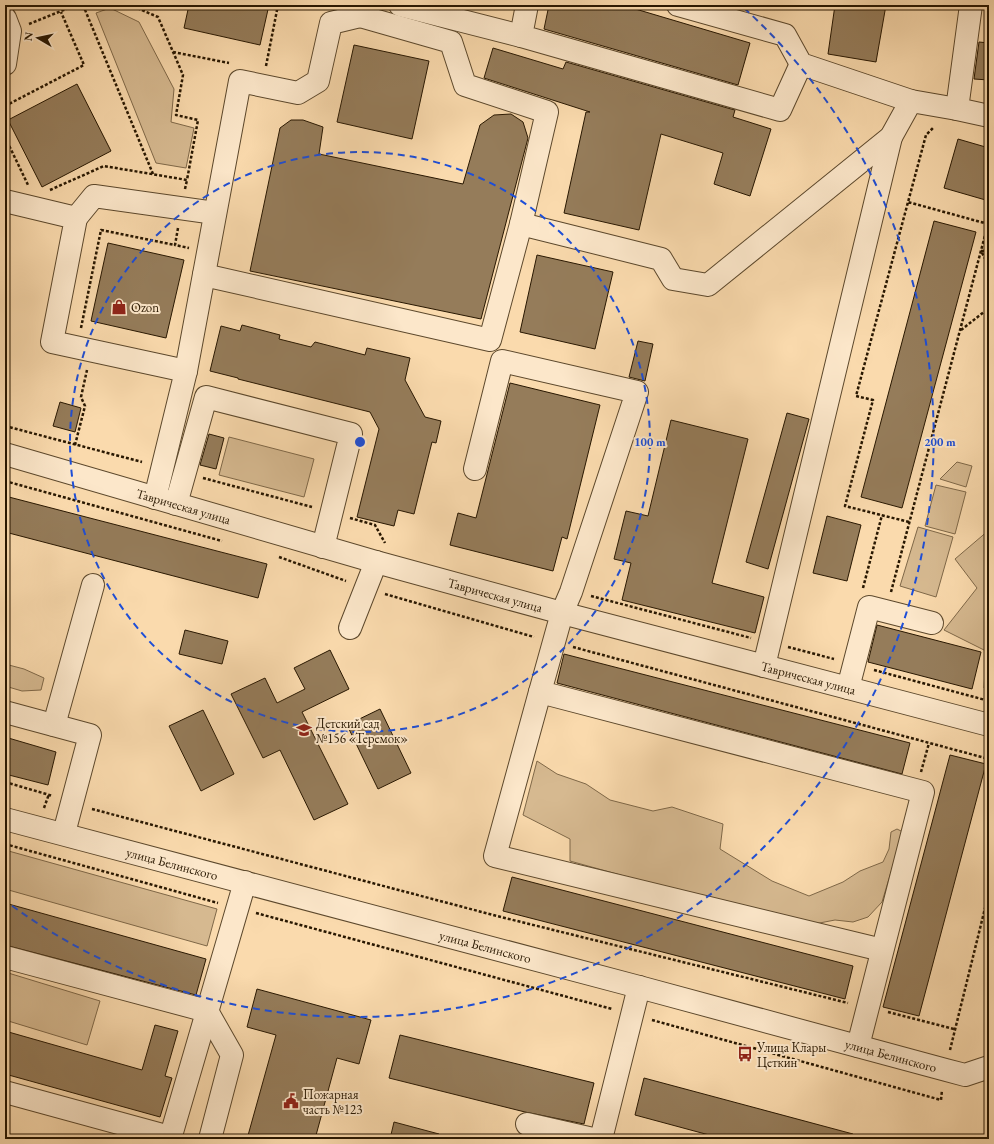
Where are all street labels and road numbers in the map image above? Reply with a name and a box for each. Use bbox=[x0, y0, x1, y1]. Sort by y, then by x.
street label: Таврическая улица bbox=[134, 485, 233, 528]
street label: Таврическая улица bbox=[446, 574, 545, 616]
street label: Таврическая улица bbox=[759, 658, 858, 699]
street label: улица Белинского bbox=[124, 844, 220, 884]
street label: улица Белинского bbox=[438, 927, 533, 967]
street label: улица Белинского bbox=[843, 1035, 939, 1076]

